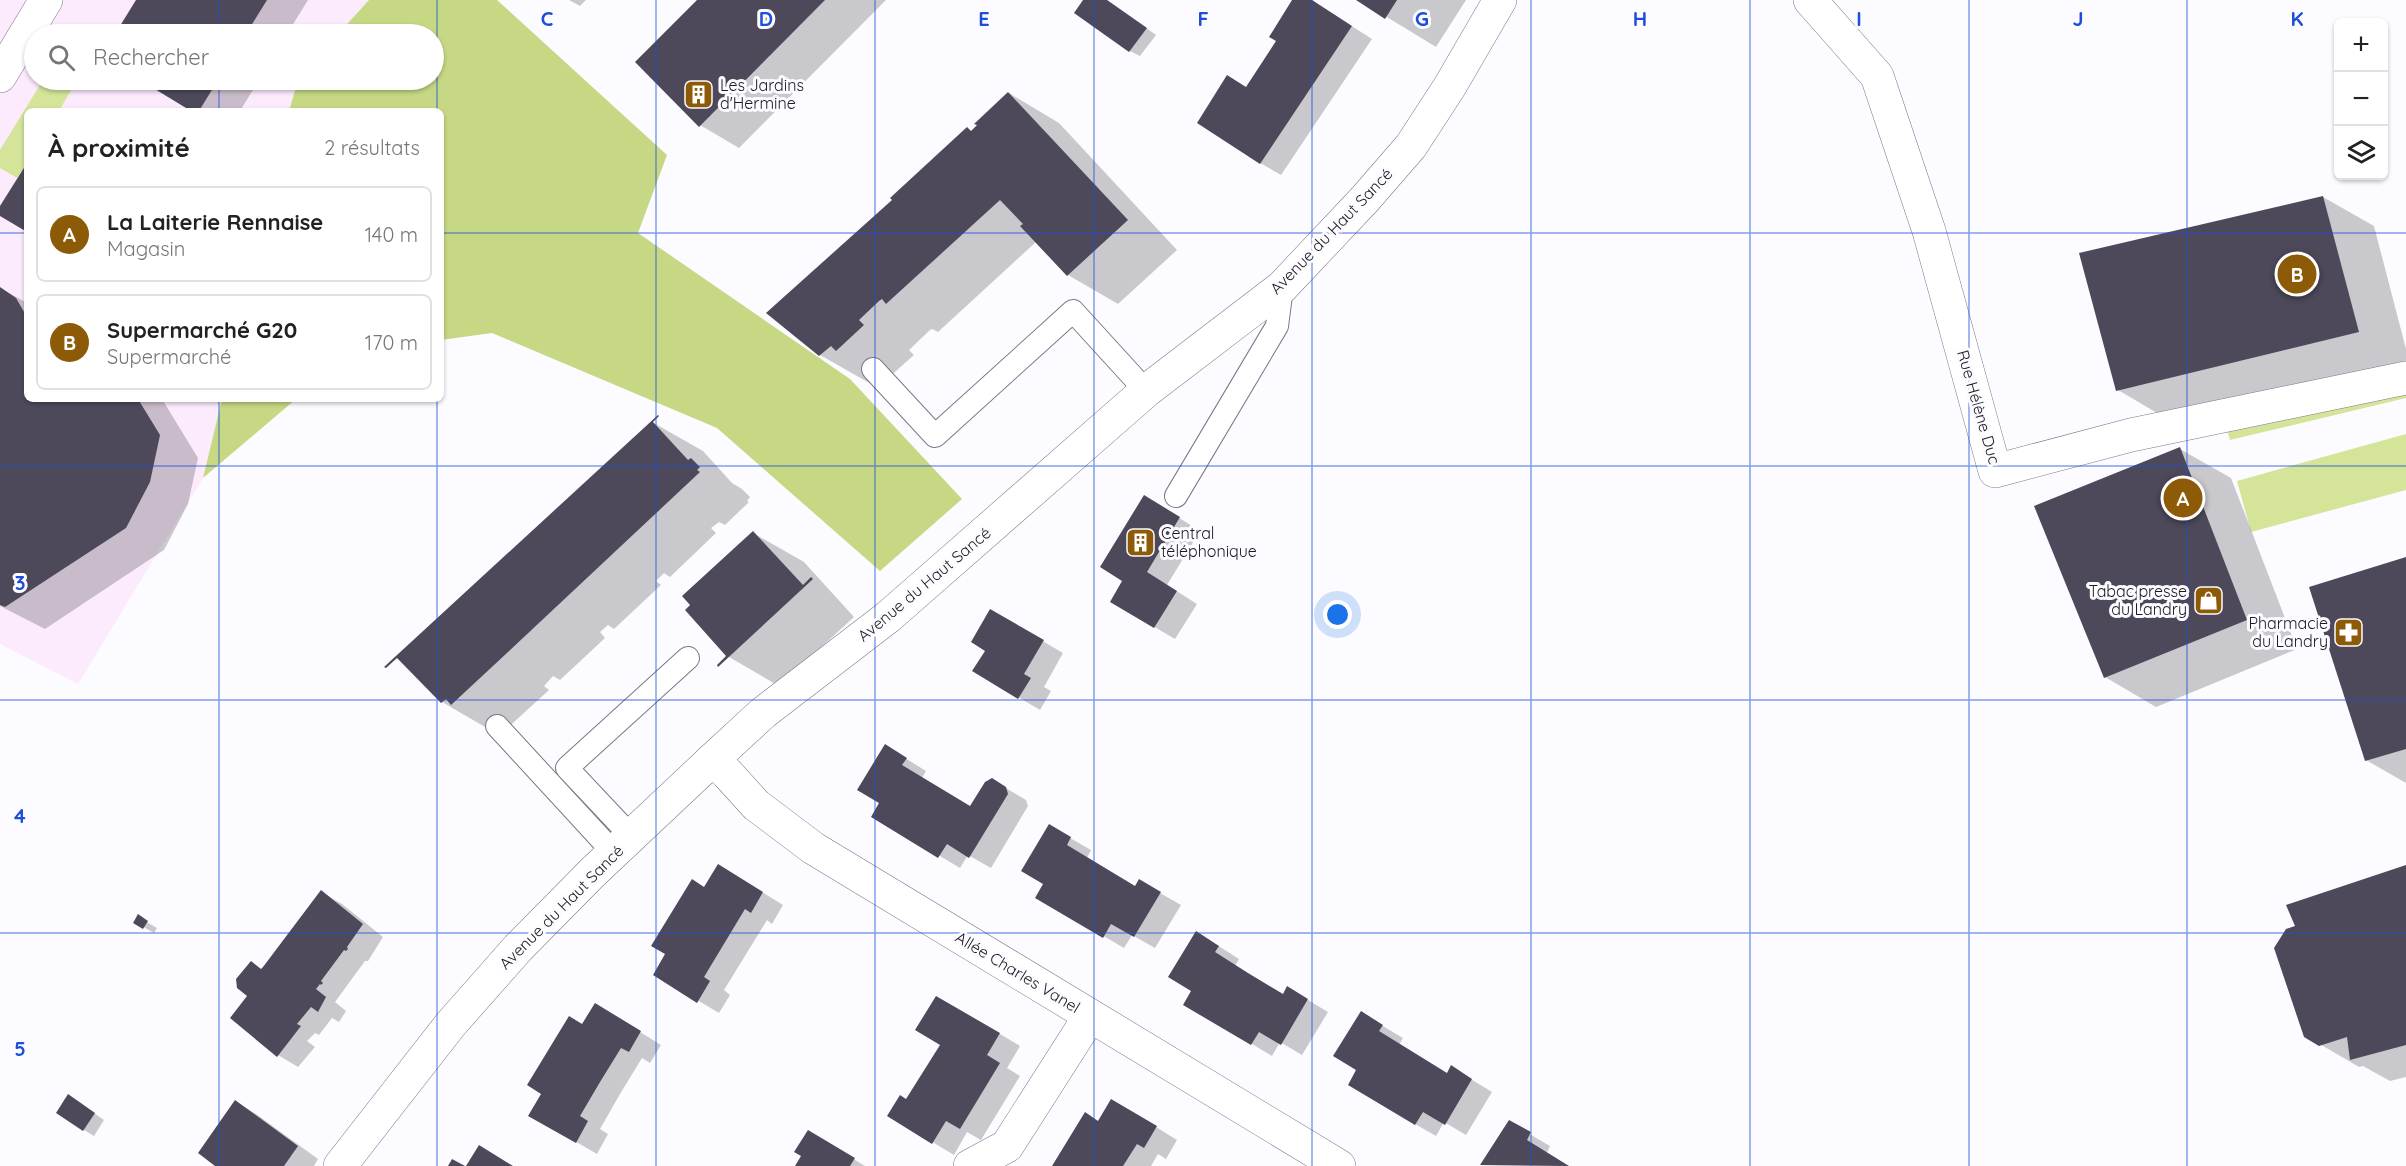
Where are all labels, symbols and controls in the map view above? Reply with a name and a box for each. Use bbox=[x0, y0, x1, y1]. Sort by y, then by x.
text: C bbox=[541, 6, 554, 31]
text: D bbox=[759, 6, 773, 31]
text: E bbox=[978, 6, 990, 31]
text: F bbox=[1197, 6, 1209, 31]
text: G bbox=[1415, 6, 1429, 31]
text: H bbox=[1633, 6, 1647, 31]
text: I bbox=[1856, 6, 1862, 31]
text: J bbox=[2072, 6, 2084, 31]
text: K bbox=[2290, 6, 2304, 31]
map controls bbox=[2334, 18, 2388, 180]
button: + bbox=[2334, 18, 2388, 72]
search box bbox=[24, 24, 444, 90]
icon: search bbox=[45, 41, 78, 74]
text: Rechercher bbox=[93, 43, 209, 71]
button: − bbox=[2334, 72, 2388, 126]
place label: Les Jardins d'Hermine bbox=[720, 75, 804, 113]
building icon: Les Jardins d'Hermine bbox=[683, 78, 715, 110]
button: layers bbox=[2334, 126, 2388, 180]
text: À proximité bbox=[48, 131, 190, 164]
text: 2 résultats bbox=[324, 135, 420, 160]
street label: Avenue du Haut Sancé bbox=[1266, 164, 1396, 298]
text: La Laiterie Rennaise bbox=[107, 208, 323, 236]
text: A bbox=[63, 222, 76, 247]
text: 140 m bbox=[365, 222, 418, 247]
text: Magasin bbox=[107, 236, 185, 261]
pin: B bbox=[2278, 252, 2316, 296]
text: Supermarché G20 bbox=[107, 316, 297, 344]
text: B bbox=[63, 330, 76, 355]
text: 170 m bbox=[365, 330, 418, 355]
text: Supermarché bbox=[107, 344, 231, 369]
street label: Rue Hélène Duc bbox=[1953, 348, 2005, 466]
pin: A bbox=[2164, 476, 2202, 520]
street label: Avenue du Haut Sancé bbox=[853, 522, 995, 646]
place label: Central téléphonique bbox=[1161, 523, 1257, 561]
building icon: Central téléphonique bbox=[1124, 526, 1156, 558]
text: 3 bbox=[15, 570, 25, 595]
place label: Tabac presse du Landry bbox=[2089, 581, 2187, 619]
shop icon: Tabac presse du Landry bbox=[2192, 584, 2224, 616]
your location bbox=[1323, 600, 1352, 629]
place label: Pharmacie du Landry bbox=[2248, 613, 2328, 651]
pharmacy icon: Pharmacie du Landry bbox=[2333, 616, 2365, 648]
text: 4 bbox=[14, 803, 26, 828]
street label: Avenue du Haut Sancé bbox=[495, 841, 627, 973]
street label: Allée Charles Vanel bbox=[952, 927, 1084, 1017]
text: 5 bbox=[14, 1036, 26, 1061]

